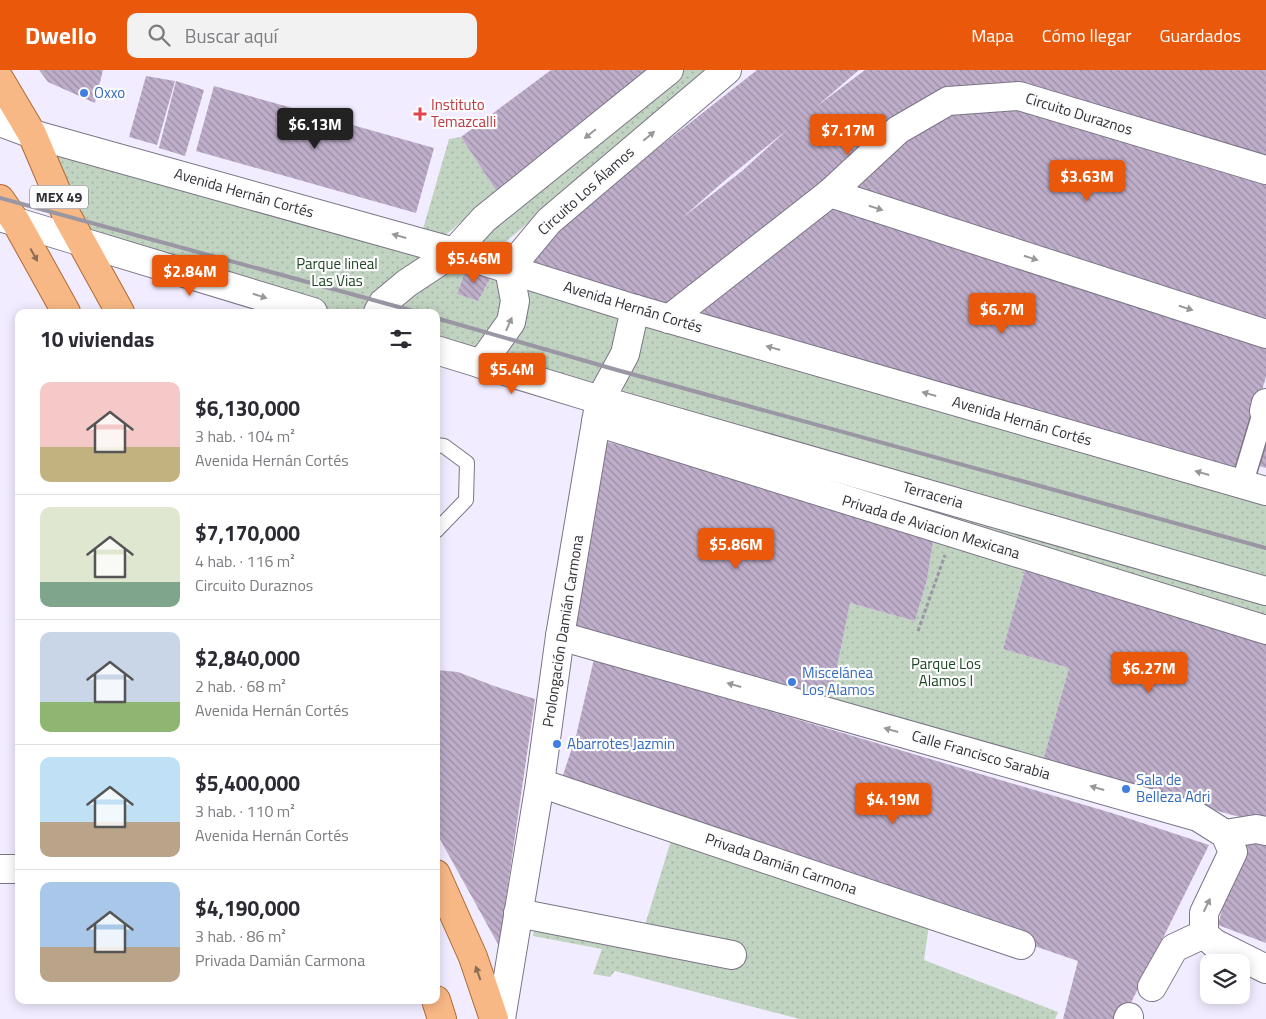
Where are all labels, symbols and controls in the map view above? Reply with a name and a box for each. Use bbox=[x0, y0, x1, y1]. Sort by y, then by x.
search box bbox=[127, 13, 477, 58]
text: Dwello bbox=[25, 17, 97, 53]
icon: search bbox=[145, 21, 173, 49]
text: Buscar aquí bbox=[185, 21, 278, 50]
text: Mapa bbox=[971, 22, 1014, 49]
text: Cómo llegar bbox=[1042, 22, 1131, 49]
text: Guardados bbox=[1159, 22, 1241, 49]
place label: Oxxo bbox=[94, 81, 125, 104]
street label: Circuito Duraznos bbox=[1023, 86, 1136, 141]
marker: Oxxo bbox=[78, 87, 90, 99]
place label: Instituto Temazcalli bbox=[431, 93, 496, 133]
marker: Instituto Temazcalli bbox=[413, 107, 427, 121]
pin: $6.13M bbox=[274, 108, 356, 150]
text: $6.13M bbox=[288, 112, 342, 136]
pin: $7.17M bbox=[807, 114, 889, 156]
text: $7.17M bbox=[821, 118, 875, 142]
one-way arrow bbox=[584, 128, 597, 139]
one-way arrow bbox=[642, 130, 654, 142]
street label: Circuito Los Álamos bbox=[532, 141, 639, 240]
pin: $3.63M bbox=[1046, 160, 1128, 202]
street label: Avenida Hernán Cortés bbox=[172, 162, 317, 223]
text: $3.63M bbox=[1060, 164, 1114, 188]
road number: MEX 49 bbox=[30, 185, 88, 208]
one-way arrow bbox=[869, 205, 884, 212]
one-way arrow bbox=[391, 232, 406, 240]
pin: $5.46M bbox=[433, 242, 515, 284]
text: $5.46M bbox=[447, 246, 501, 270]
one-way arrow bbox=[30, 248, 38, 262]
park label: Parque lineal Las Vias bbox=[296, 252, 378, 292]
pin: $2.84M bbox=[149, 254, 231, 297]
one-way arrow bbox=[1024, 254, 1039, 262]
text: $2.84M bbox=[163, 259, 217, 283]
street label: Avenida Hernán Cortés bbox=[561, 274, 705, 339]
pin: $6.7M bbox=[967, 292, 1037, 335]
one-way arrow bbox=[253, 293, 268, 301]
text: $6.7M bbox=[980, 297, 1024, 321]
one-way arrow bbox=[1178, 305, 1193, 312]
one-way arrow bbox=[505, 317, 513, 331]
text: 10 viviendas bbox=[40, 323, 154, 355]
icon: filters bbox=[387, 325, 415, 353]
one-way arrow bbox=[765, 344, 780, 352]
pin: $5.4M bbox=[477, 352, 547, 395]
text: $5.4M bbox=[490, 357, 534, 381]
one-way arrow bbox=[921, 389, 936, 397]
street label: Avenida Hernán Cortés bbox=[950, 390, 1095, 451]
text: $6,130,000 bbox=[195, 392, 300, 424]
icon: home bbox=[80, 402, 140, 462]
text: 3 hab. · 104 m² bbox=[195, 424, 295, 448]
text: Avenida Hernán Cortés bbox=[195, 448, 349, 472]
one-way arrow bbox=[1195, 469, 1210, 477]
street label: Terraceria bbox=[900, 475, 967, 514]
street label: Privada de Aviacion Mexicana bbox=[839, 488, 1023, 565]
text: $7,170,000 bbox=[195, 517, 300, 549]
icon: home bbox=[80, 527, 140, 587]
pin: $5.86M bbox=[695, 528, 777, 570]
text: $5.86M bbox=[709, 532, 763, 556]
street label: Prolongación Damián Carmona bbox=[536, 533, 589, 729]
text: 4 hab. · 116 m² bbox=[195, 549, 295, 573]
text: Circuito Duraznos bbox=[195, 573, 313, 597]
text: $2,840,000 bbox=[195, 642, 300, 674]
icon: home bbox=[80, 652, 140, 712]
park label: Parque Los Alamos I bbox=[911, 652, 981, 692]
pin: $6.27M bbox=[1108, 652, 1190, 694]
text: $6.27M bbox=[1122, 656, 1176, 680]
place label: Miscelánea Los Alamos bbox=[802, 661, 875, 701]
text: 2 hab. · 68 m² bbox=[195, 674, 286, 698]
marker: Miscelánea Los Alamos bbox=[786, 676, 798, 688]
one-way arrow bbox=[727, 681, 742, 689]
text: Avenida Hernán Cortés bbox=[195, 698, 349, 722]
street label: Calle Francisco Sarabia bbox=[909, 724, 1054, 785]
one-way arrow bbox=[883, 725, 898, 733]
place label: Abarrotes Jazmin bbox=[567, 732, 675, 755]
marker: Abarrotes Jazmin bbox=[551, 738, 563, 750]
text: $5,400,000 bbox=[195, 767, 300, 799]
place label: Sala de Belleza Adri bbox=[1136, 768, 1210, 808]
icon: home bbox=[80, 777, 140, 837]
pin: $4.19M bbox=[852, 782, 934, 825]
marker: Sala de Belleza Adri bbox=[1120, 783, 1132, 795]
one-way arrow bbox=[1090, 784, 1105, 792]
text: $4.19M bbox=[866, 787, 920, 811]
text: 3 hab. · 110 m² bbox=[195, 799, 295, 823]
text: Avenida Hernán Cortés bbox=[195, 823, 349, 847]
street label: Privada Damián Carmona bbox=[702, 827, 861, 901]
text: $4,190,000 bbox=[195, 892, 300, 924]
one-way arrow bbox=[1204, 898, 1212, 912]
icon: home bbox=[80, 902, 140, 962]
text: 3 hab. · 86 m² bbox=[195, 924, 286, 948]
text: Privada Damián Carmona bbox=[195, 948, 365, 972]
map controls bbox=[1200, 954, 1250, 1004]
button: layers bbox=[1200, 954, 1250, 1004]
one-way arrow bbox=[474, 965, 482, 980]

